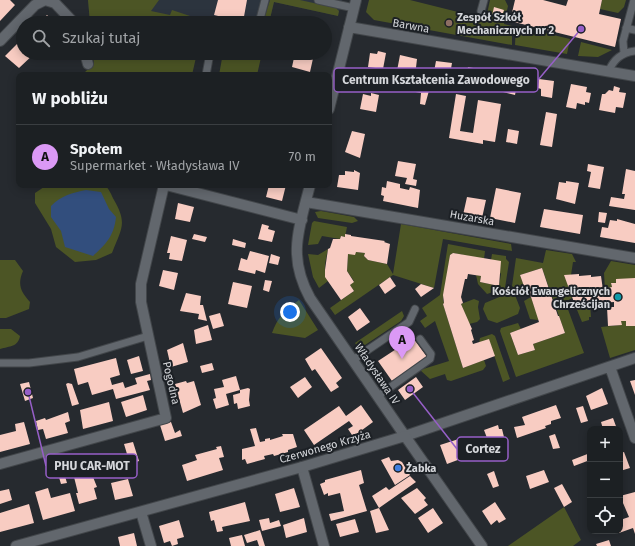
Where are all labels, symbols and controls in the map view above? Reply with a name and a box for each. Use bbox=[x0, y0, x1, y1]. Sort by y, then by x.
place label: Zespół Szkół Mechanicznych nr 2 bbox=[457, 11, 555, 37]
search box bbox=[16, 16, 332, 60]
street label: Barwna bbox=[392, 16, 430, 36]
marker: Zespół Szkół Mechanicznych nr 2 bbox=[444, 18, 454, 28]
icon: search bbox=[30, 27, 52, 49]
text: Szukaj tutaj bbox=[62, 29, 140, 47]
callout: Centrum Kształcenia Zawodowego bbox=[334, 68, 538, 92]
text: Centrum Kształcenia Zawodowego bbox=[342, 73, 530, 87]
text: W pobliżu bbox=[32, 88, 108, 109]
text: Społem bbox=[70, 140, 122, 158]
text: A bbox=[41, 149, 49, 164]
text: 70 m bbox=[289, 149, 316, 164]
text: Supermarket · Władysława IV bbox=[70, 158, 239, 173]
street label: Huzarska bbox=[449, 208, 495, 228]
place label: Kościół Ewangelicznych Chrześcijan bbox=[492, 285, 610, 311]
marker: Kościół Ewangelicznych Chrześcijan bbox=[613, 292, 623, 302]
your location bbox=[280, 302, 300, 322]
pin: A bbox=[389, 326, 415, 359]
street label: Władysława IV bbox=[352, 341, 403, 408]
street label: Pogodna bbox=[160, 360, 182, 406]
map controls bbox=[587, 426, 623, 534]
button: + bbox=[587, 426, 623, 462]
street label: Czerwonego Krzyża bbox=[278, 428, 372, 466]
callout: Cortez bbox=[457, 437, 508, 461]
text: Cortez bbox=[466, 442, 501, 456]
callout: PHU CAR-MOT bbox=[46, 454, 137, 478]
text: PHU CAR-MOT bbox=[54, 459, 130, 473]
place label: Żabka bbox=[406, 462, 436, 475]
button: − bbox=[587, 462, 623, 498]
marker: Żabka bbox=[393, 463, 403, 473]
button: locate bbox=[587, 498, 623, 534]

